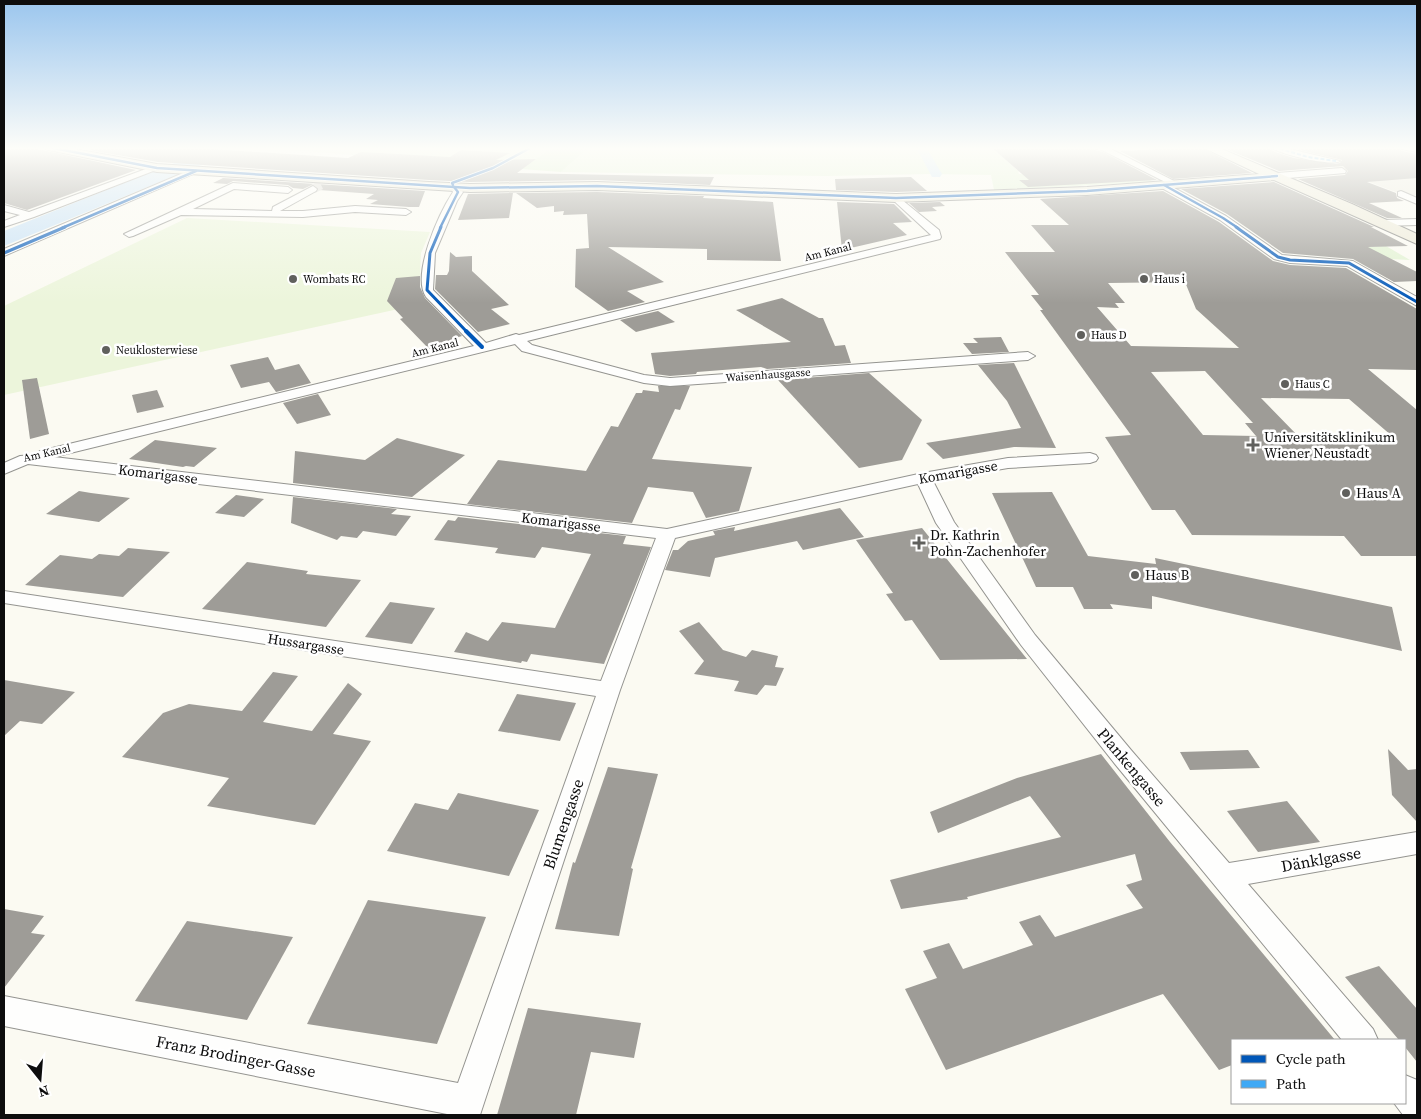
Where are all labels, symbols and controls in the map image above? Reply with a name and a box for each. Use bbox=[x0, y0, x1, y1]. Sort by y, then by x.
street label: Am Kanal bbox=[803, 239, 853, 265]
place label: Wombats RC bbox=[303, 272, 366, 287]
place label: Haus i bbox=[1154, 272, 1185, 287]
marker: Wombats RC bbox=[287, 273, 299, 285]
marker: Haus i bbox=[1138, 273, 1150, 285]
place label: Haus D bbox=[1091, 328, 1127, 343]
marker: Haus D bbox=[1075, 329, 1087, 341]
street label: Am Kanal bbox=[410, 335, 460, 361]
place label: Neuklosterwiese bbox=[116, 343, 198, 358]
marker: Neuklosterwiese bbox=[100, 344, 112, 356]
street label: Waisenhausgasse bbox=[725, 365, 811, 385]
place label: Haus C bbox=[1295, 377, 1330, 392]
marker: Haus C bbox=[1279, 378, 1291, 390]
place label: Universitätsklinikum Wiener Neustadt bbox=[1264, 427, 1396, 463]
marker: Universitätsklinikum Wiener Neustadt bbox=[1246, 438, 1260, 452]
street label: Am Kanal bbox=[22, 440, 72, 466]
street label: Komarigasse bbox=[917, 455, 999, 489]
street label: Komarigasse bbox=[117, 459, 199, 489]
place label: Haus A bbox=[1356, 483, 1401, 503]
marker: Haus A bbox=[1340, 487, 1352, 499]
street label: Komarigasse bbox=[520, 507, 602, 537]
place label: Dr. Kathrin Pohn-Zachenhofer bbox=[930, 525, 1046, 561]
marker: Dr. Kathrin Pohn-Zachenhofer bbox=[912, 536, 926, 550]
place label: Haus B bbox=[1145, 565, 1189, 585]
marker: Haus B bbox=[1129, 569, 1141, 581]
street label: Hussargasse bbox=[266, 628, 346, 660]
street label: Plankengasse bbox=[1093, 723, 1171, 811]
street label: Blumengasse bbox=[537, 776, 589, 872]
street label: Dänklgasse bbox=[1279, 841, 1363, 877]
street label: Franz Brodinger-Gasse bbox=[154, 1030, 318, 1082]
legend bbox=[1231, 1039, 1406, 1104]
text: Cycle path bbox=[1276, 1048, 1346, 1069]
north arrow bbox=[15, 1054, 65, 1104]
text: Path bbox=[1276, 1073, 1306, 1094]
text: N bbox=[36, 1080, 52, 1102]

